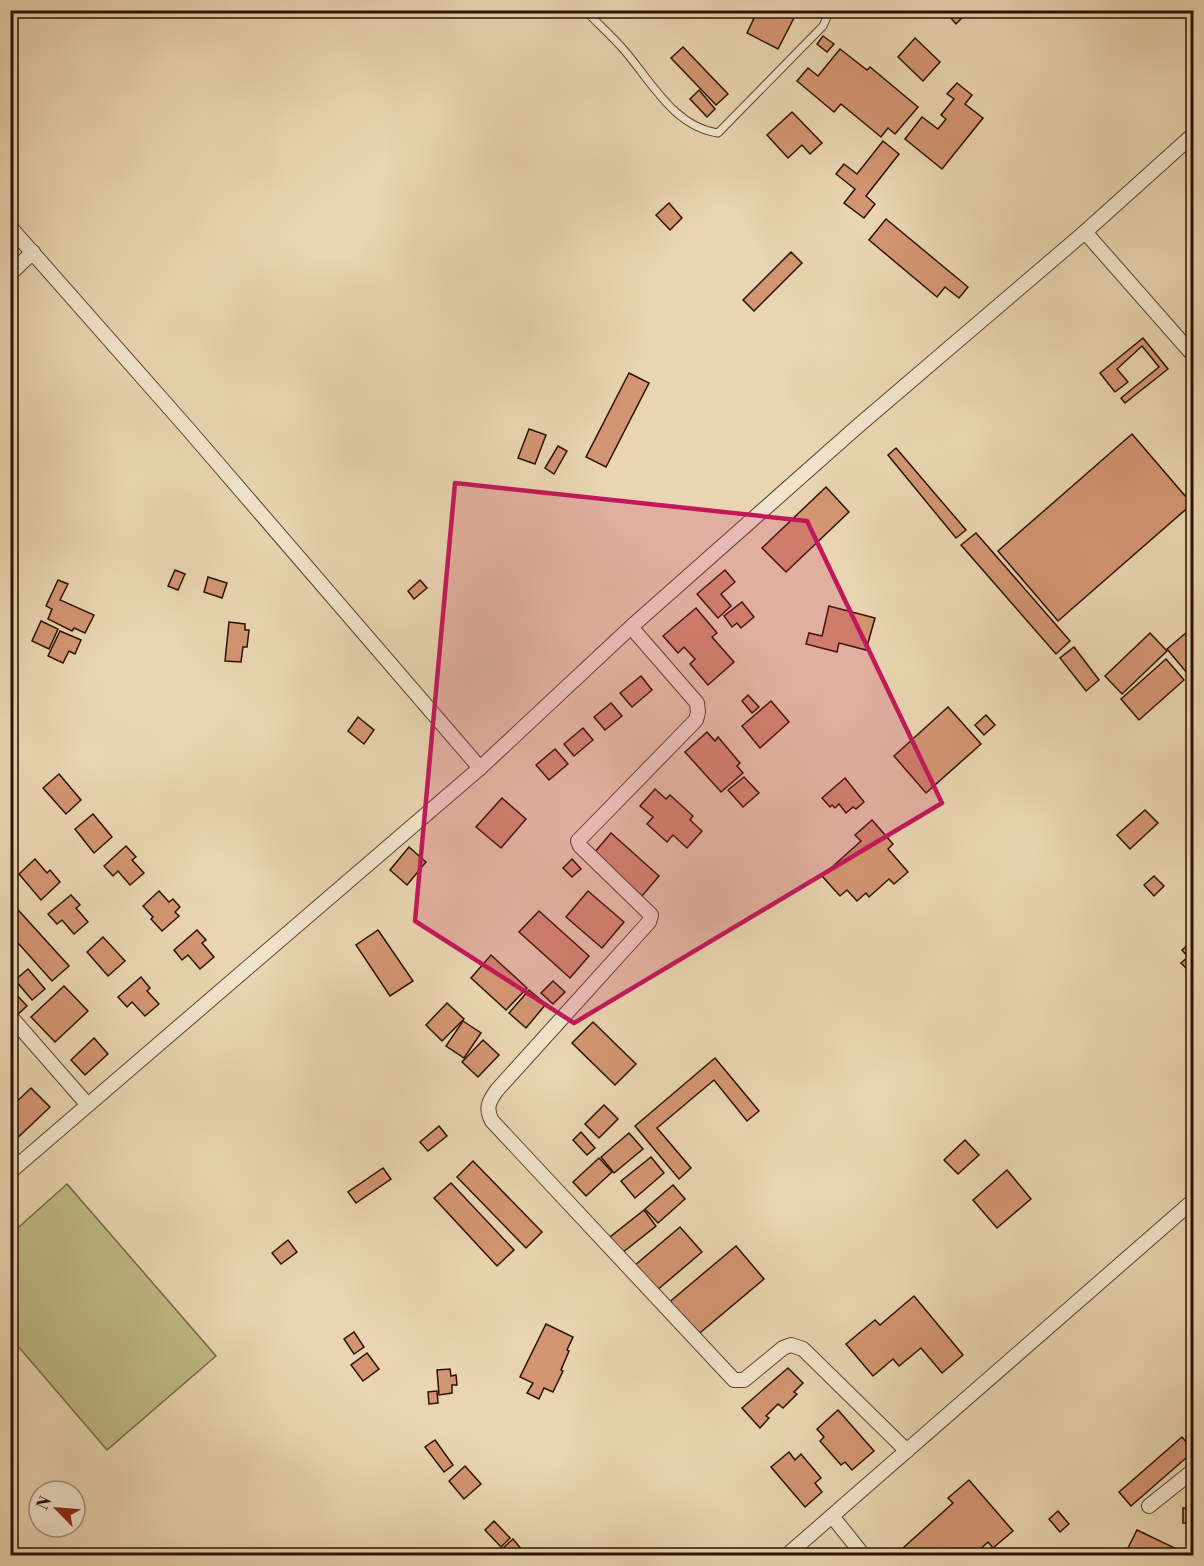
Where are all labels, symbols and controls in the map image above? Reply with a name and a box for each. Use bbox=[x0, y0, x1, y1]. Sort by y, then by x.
north arrow bbox=[27, 1479, 87, 1539]
text: N bbox=[33, 1493, 56, 1513]

